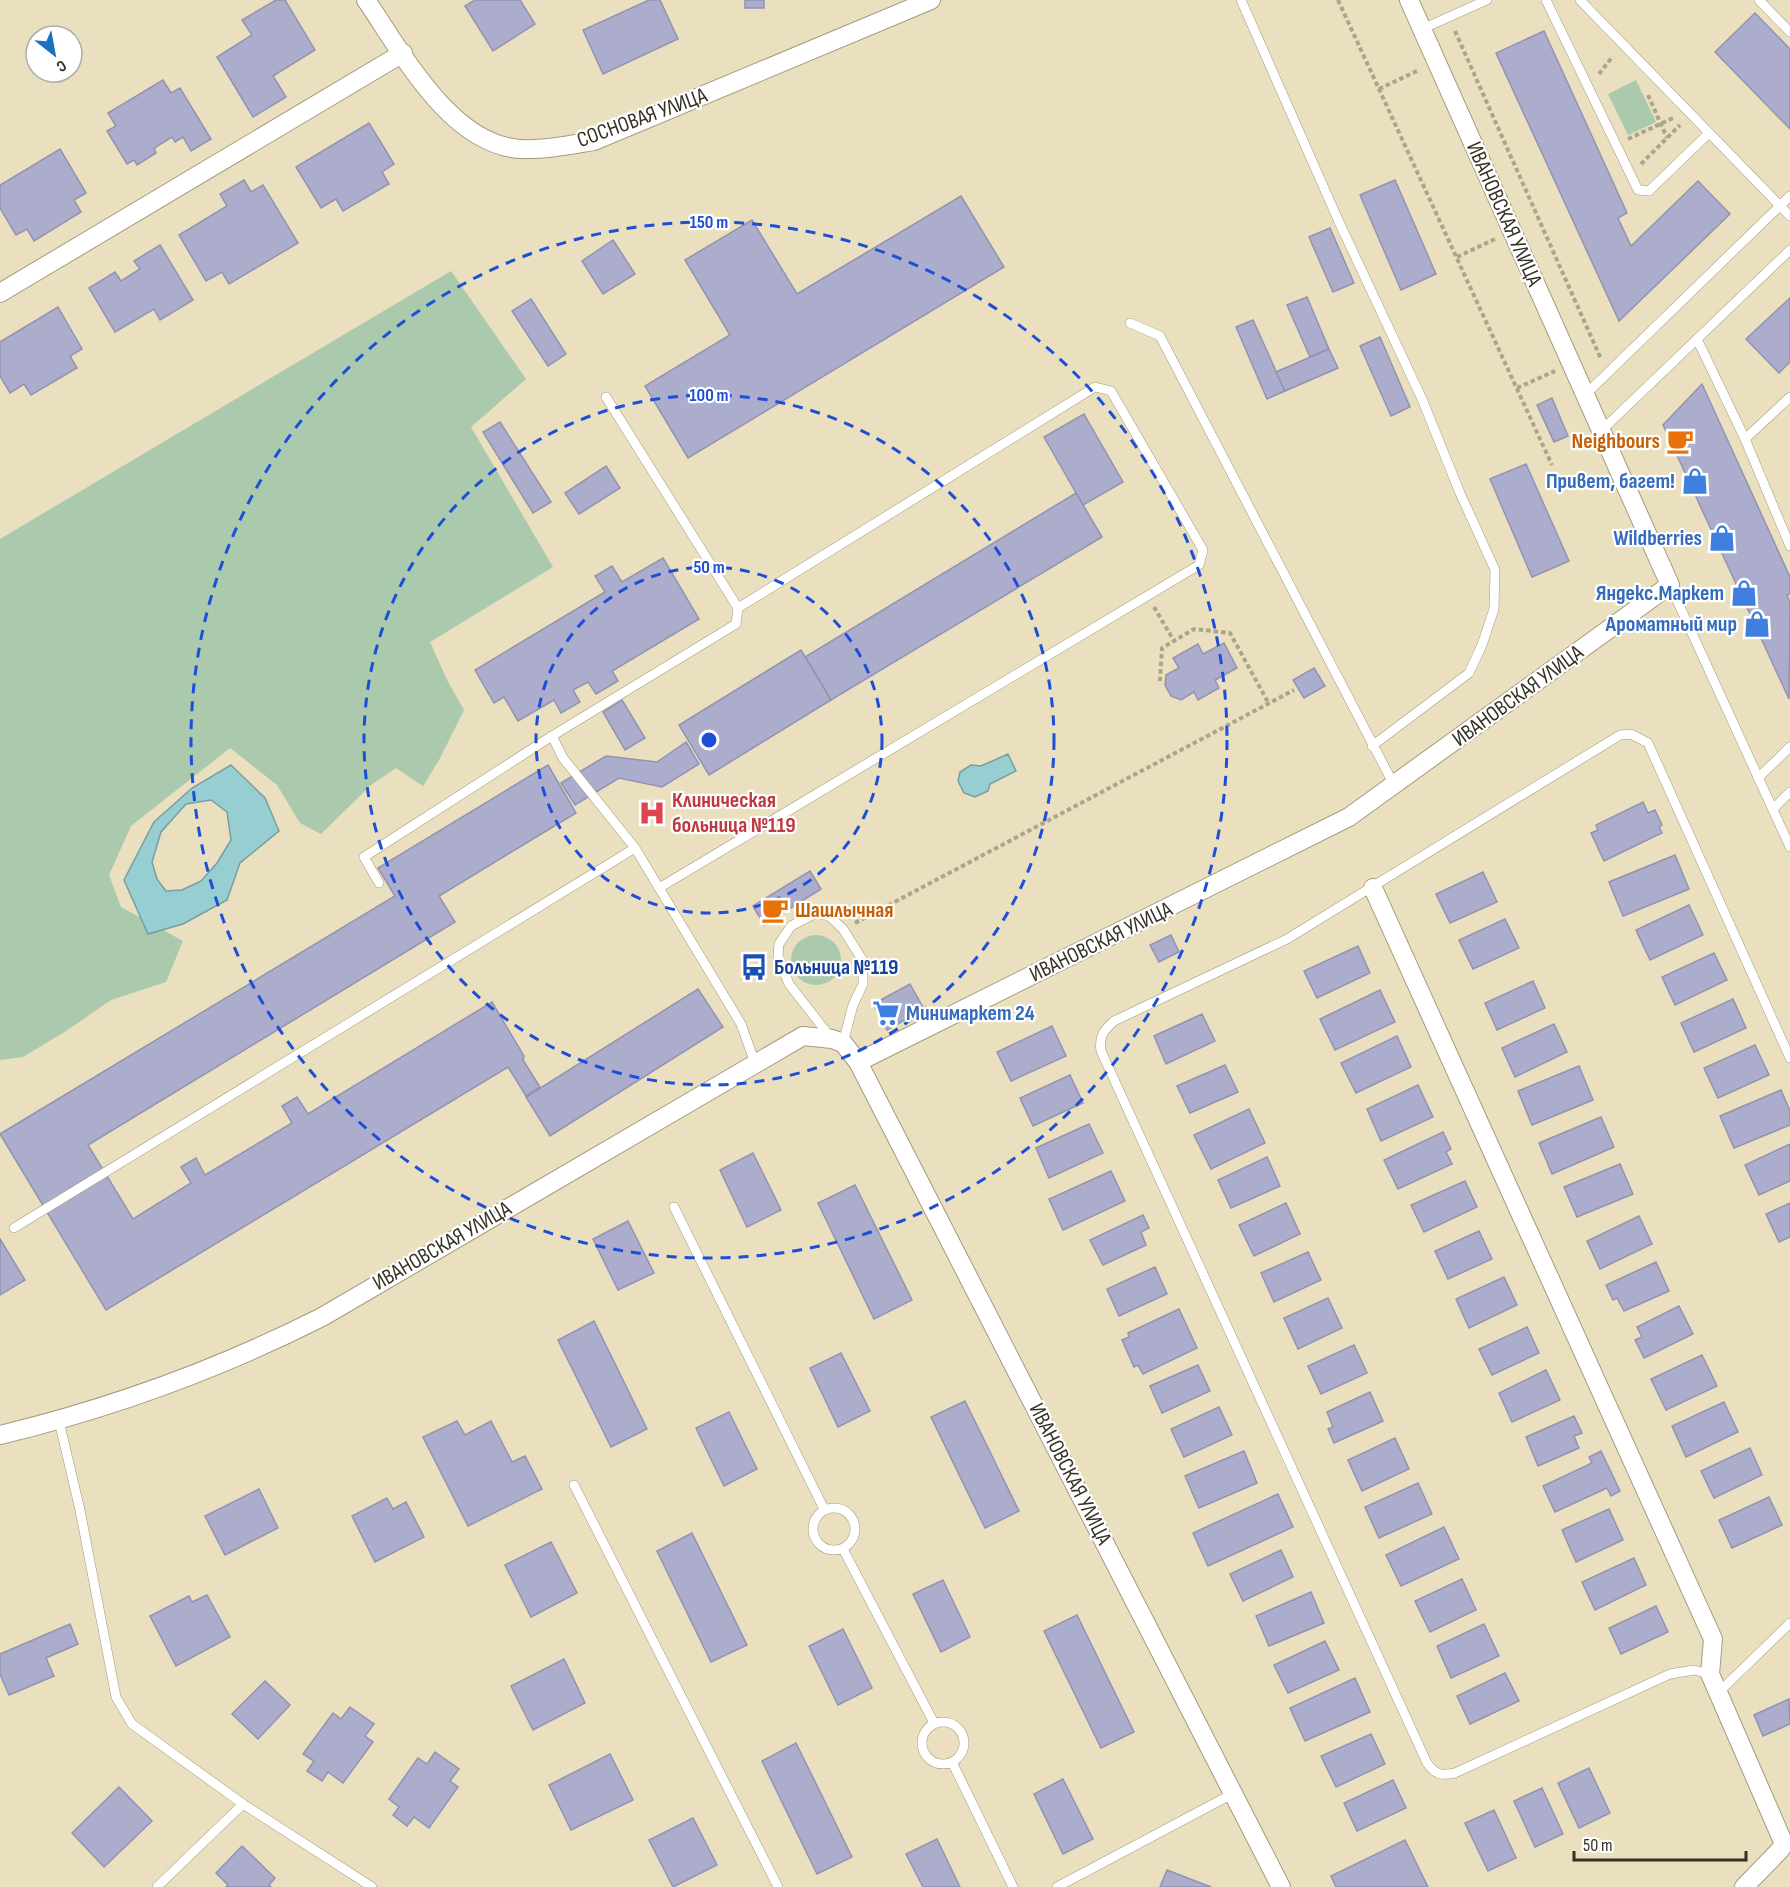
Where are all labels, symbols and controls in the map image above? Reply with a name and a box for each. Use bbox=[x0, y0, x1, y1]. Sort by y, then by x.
north arrow bbox=[24, 24, 84, 84]
text: С bbox=[53, 55, 69, 76]
street label: СОСНОВАЯ УЛИЦА bbox=[573, 82, 711, 154]
street label: ИВАНОВСКАЯ УЛИЦА bbox=[1460, 138, 1548, 291]
text: 150 m bbox=[690, 212, 728, 233]
text: 100 m bbox=[690, 385, 729, 406]
cafe icon: Neighbours bbox=[1665, 426, 1695, 456]
place label: Neighbours bbox=[1572, 428, 1660, 455]
shop icon: Привет, багет! bbox=[1680, 466, 1710, 496]
place label: Привет, багет! bbox=[1546, 468, 1675, 495]
shop icon: Wildberries bbox=[1707, 523, 1737, 553]
place label: Wildberries bbox=[1613, 525, 1702, 552]
text: 50 m bbox=[693, 557, 725, 578]
shop icon: Яндекс.Маркет bbox=[1729, 578, 1759, 608]
place label: Яндекс.Маркет bbox=[1596, 580, 1724, 607]
shop icon: Ароматный мир bbox=[1742, 609, 1772, 639]
place label: Ароматный мир bbox=[1605, 611, 1737, 638]
street label: ИВАНОВСКАЯ УЛИЦА bbox=[1447, 639, 1589, 753]
centre of rings bbox=[699, 730, 719, 750]
place label: Клиническая больница №119 bbox=[672, 787, 796, 839]
hospital icon: Клиническая больница №119 bbox=[637, 798, 667, 828]
cafe icon: Шашлычная bbox=[760, 895, 790, 925]
street label: ИВАНОВСКАЯ УЛИЦА bbox=[1025, 896, 1177, 988]
place label: Шашлычная bbox=[795, 897, 894, 924]
bus stop icon: Больница №119 bbox=[739, 952, 769, 982]
place label: Больница №119 bbox=[774, 954, 898, 981]
supermarket icon: Минимаркет 24 bbox=[871, 998, 901, 1028]
place label: Минимаркет 24 bbox=[906, 1000, 1035, 1027]
street label: ИВАНОВСКАЯ УЛИЦА bbox=[368, 1195, 517, 1297]
street label: ИВАНОВСКАЯ УЛИЦА bbox=[1023, 1399, 1118, 1550]
scale bar bbox=[1574, 1824, 1746, 1862]
text: 50 m bbox=[1583, 1835, 1613, 1856]

